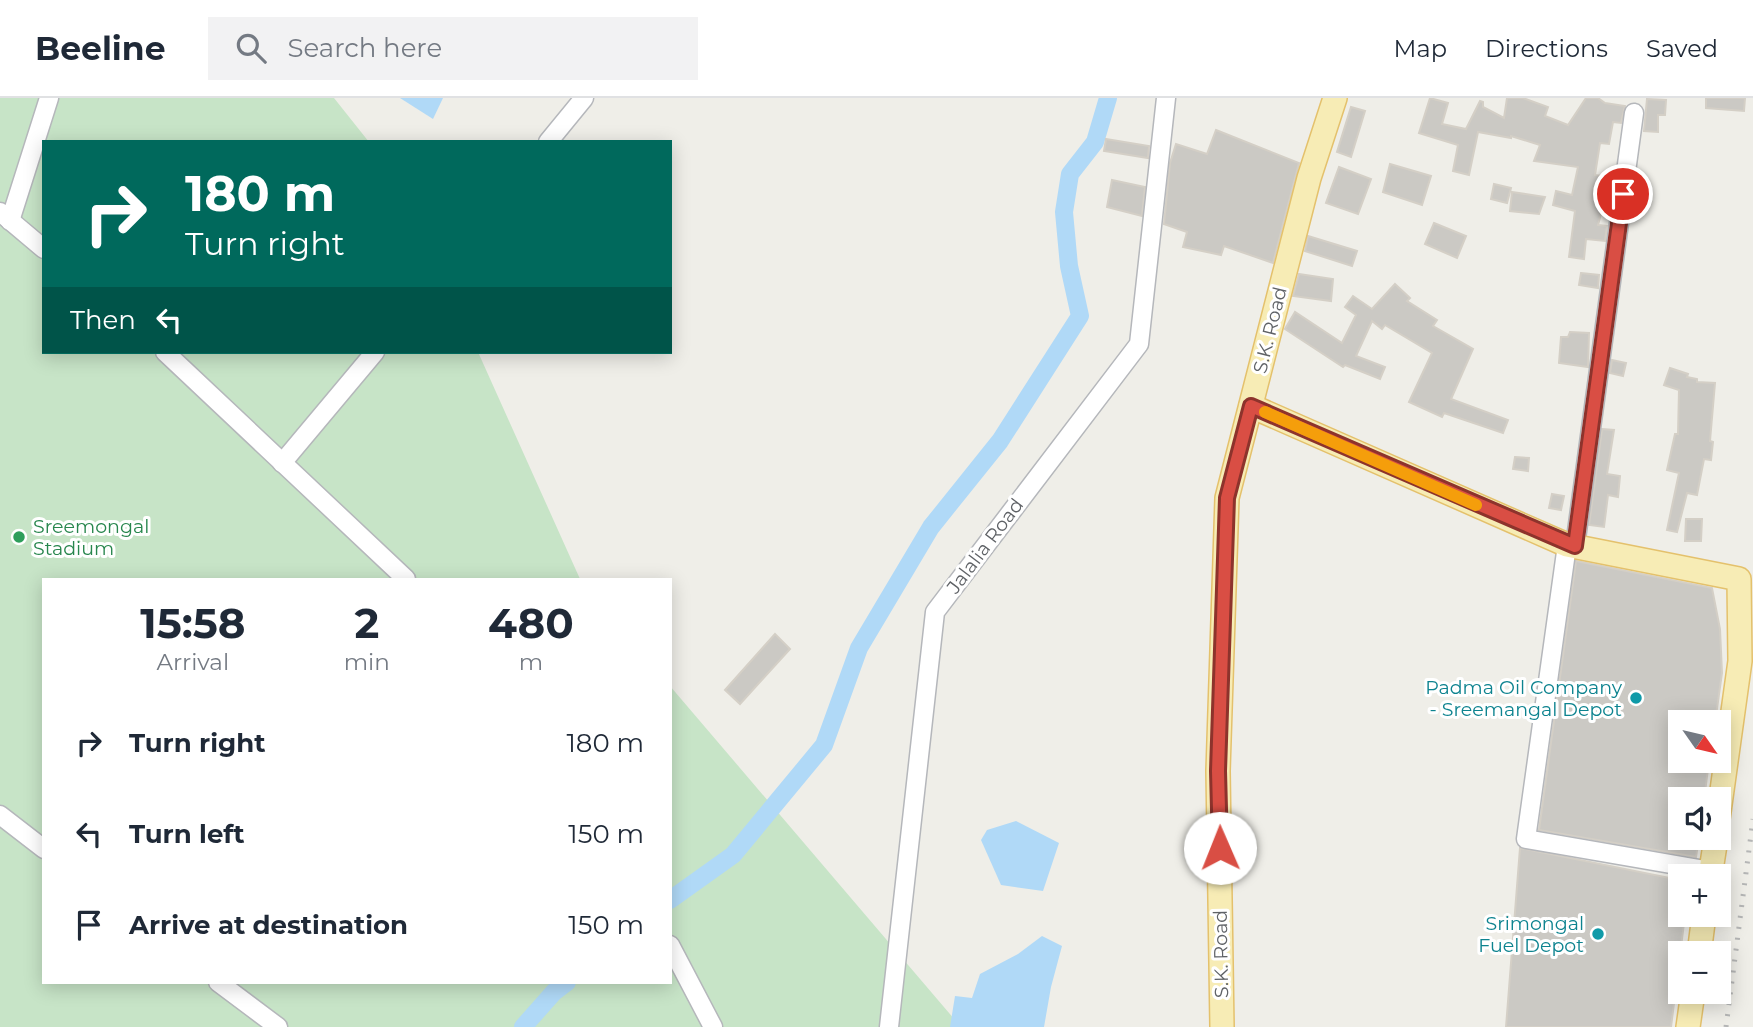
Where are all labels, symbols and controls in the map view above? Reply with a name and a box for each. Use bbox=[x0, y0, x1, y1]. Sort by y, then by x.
search box bbox=[208, 17, 698, 80]
text: Beeline bbox=[35, 28, 166, 68]
icon: search bbox=[232, 29, 270, 67]
text: Search here bbox=[288, 32, 442, 64]
text: Map bbox=[1394, 34, 1447, 63]
text: Directions bbox=[1485, 34, 1608, 63]
text: Saved bbox=[1646, 34, 1718, 63]
text: 180 m bbox=[185, 164, 335, 223]
pin bbox=[1593, 164, 1653, 224]
icon: right bbox=[70, 168, 161, 259]
icon: arrive bbox=[1604, 175, 1642, 213]
text: Turn right bbox=[185, 224, 345, 263]
street label: S.K. Road bbox=[1248, 284, 1292, 376]
icon: left bbox=[150, 301, 188, 339]
text: Then bbox=[70, 304, 136, 336]
street label: Jalalia Road bbox=[941, 494, 1028, 599]
place label: Sreemongal Stadium bbox=[33, 515, 149, 560]
marker: Sreemongal Stadium bbox=[11, 529, 27, 545]
text: 15:58 bbox=[140, 597, 245, 649]
text: 2 bbox=[354, 597, 379, 649]
text: 480 bbox=[488, 597, 574, 649]
text: Arrival bbox=[157, 648, 229, 676]
text: min bbox=[344, 648, 390, 676]
text: m bbox=[519, 648, 543, 676]
place label: Padma Oil Company - Sreemangal Depot bbox=[1425, 676, 1623, 721]
marker: Padma Oil Company - Sreemangal Depot bbox=[1628, 690, 1644, 706]
north arrow bbox=[1668, 710, 1731, 774]
map controls bbox=[1668, 710, 1731, 1004]
icon: right bbox=[70, 724, 108, 762]
text: Turn right bbox=[129, 727, 265, 759]
text: 180 m bbox=[566, 727, 644, 759]
button: sound bbox=[1668, 787, 1731, 850]
position arrow bbox=[1183, 811, 1257, 885]
icon: left bbox=[70, 815, 108, 853]
text: Turn left bbox=[129, 818, 245, 850]
text: 150 m bbox=[568, 818, 644, 850]
button: + bbox=[1668, 864, 1731, 927]
icon: arrive bbox=[70, 906, 108, 944]
text: Arrive at destination bbox=[129, 909, 408, 941]
text: 150 m bbox=[568, 909, 644, 941]
street label: S.K. Road bbox=[1209, 910, 1233, 998]
place label: Srimongal Fuel Depot bbox=[1478, 912, 1584, 957]
marker: Srimongal Fuel Depot bbox=[1590, 926, 1606, 942]
button: − bbox=[1668, 941, 1731, 1004]

